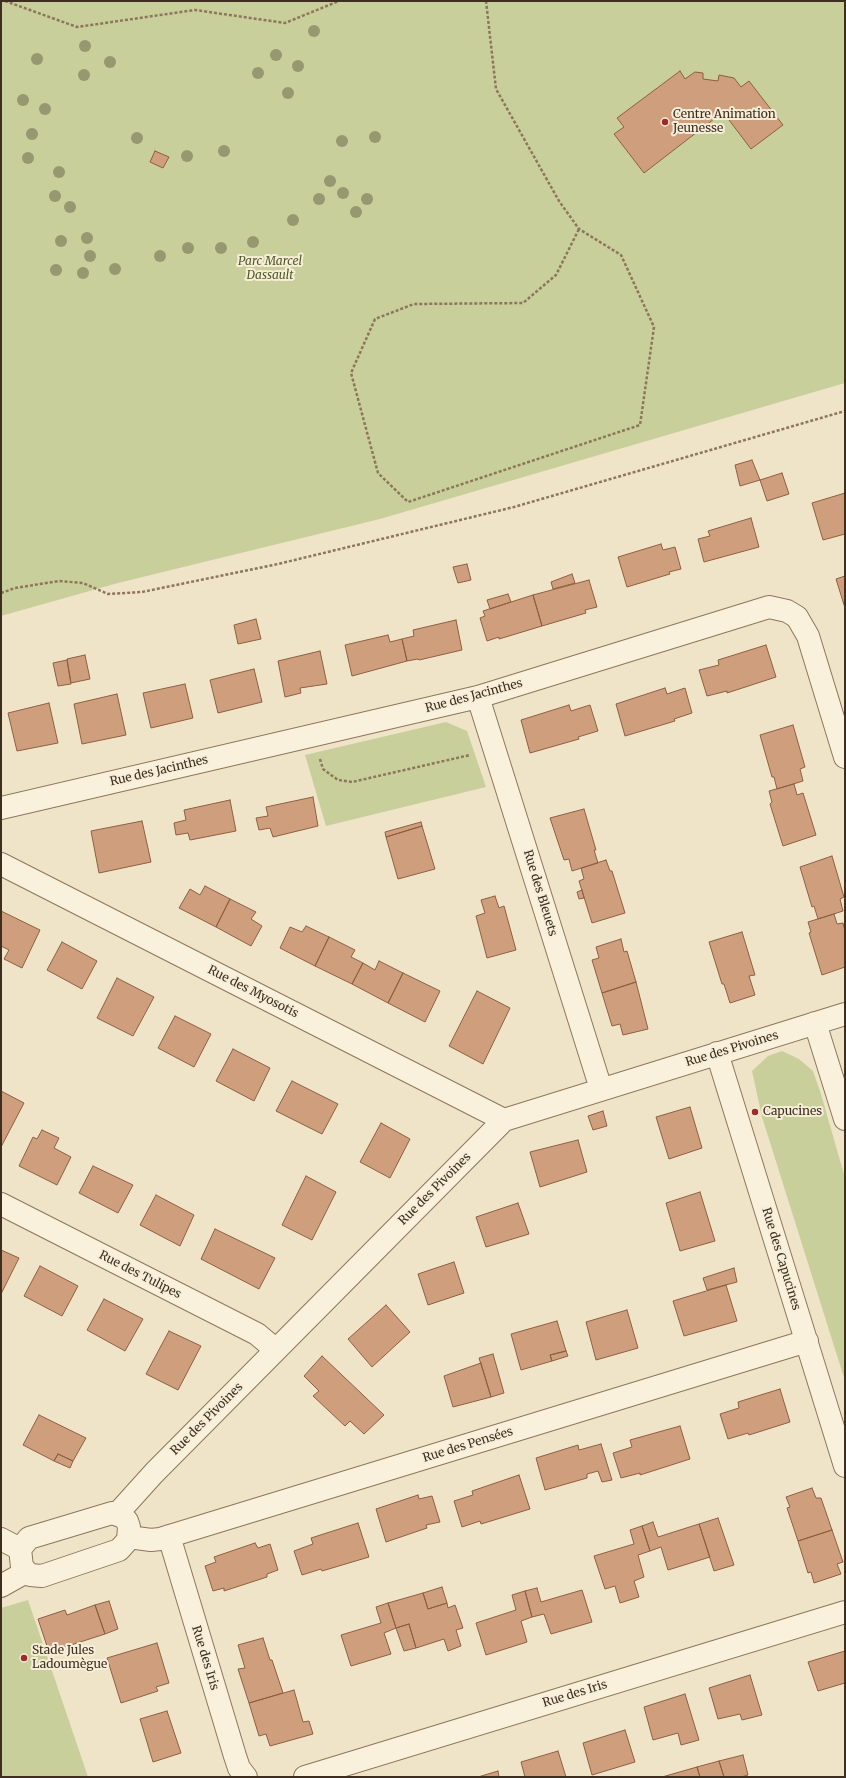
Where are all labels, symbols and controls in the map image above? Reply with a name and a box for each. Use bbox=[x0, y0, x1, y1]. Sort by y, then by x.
place label: Centre Animation Jeunesse bbox=[673, 108, 776, 136]
marker: Centre Animation Jeunesse bbox=[660, 117, 670, 127]
park label: Parc Marcel Dassault bbox=[238, 255, 302, 283]
street label: Rue des Jacinthes bbox=[424, 676, 524, 716]
street label: Rue des Jacinthes bbox=[109, 753, 209, 789]
street label: Rue des Bleuets bbox=[520, 848, 560, 938]
street label: Rue des Myosotis bbox=[205, 963, 301, 1021]
street label: Rue des Pivoines bbox=[684, 1028, 780, 1070]
place label: Capucines bbox=[763, 1105, 822, 1119]
marker: Capucines bbox=[750, 1107, 760, 1117]
street label: Rue des Pivoines bbox=[396, 1150, 474, 1228]
street label: Rue des Capucines bbox=[759, 1206, 803, 1312]
street label: Rue des Tulipes bbox=[96, 1248, 184, 1302]
street label: Rue des Pivoines bbox=[168, 1380, 246, 1458]
street label: Rue des Pensées bbox=[421, 1424, 515, 1466]
street label: Rue des Iris bbox=[188, 1624, 222, 1692]
place label: Stade Jules Ladoumègue bbox=[32, 1644, 107, 1672]
marker: Stade Jules Ladoumègue bbox=[19, 1653, 29, 1663]
street label: Rue des Iris bbox=[541, 1677, 609, 1711]

